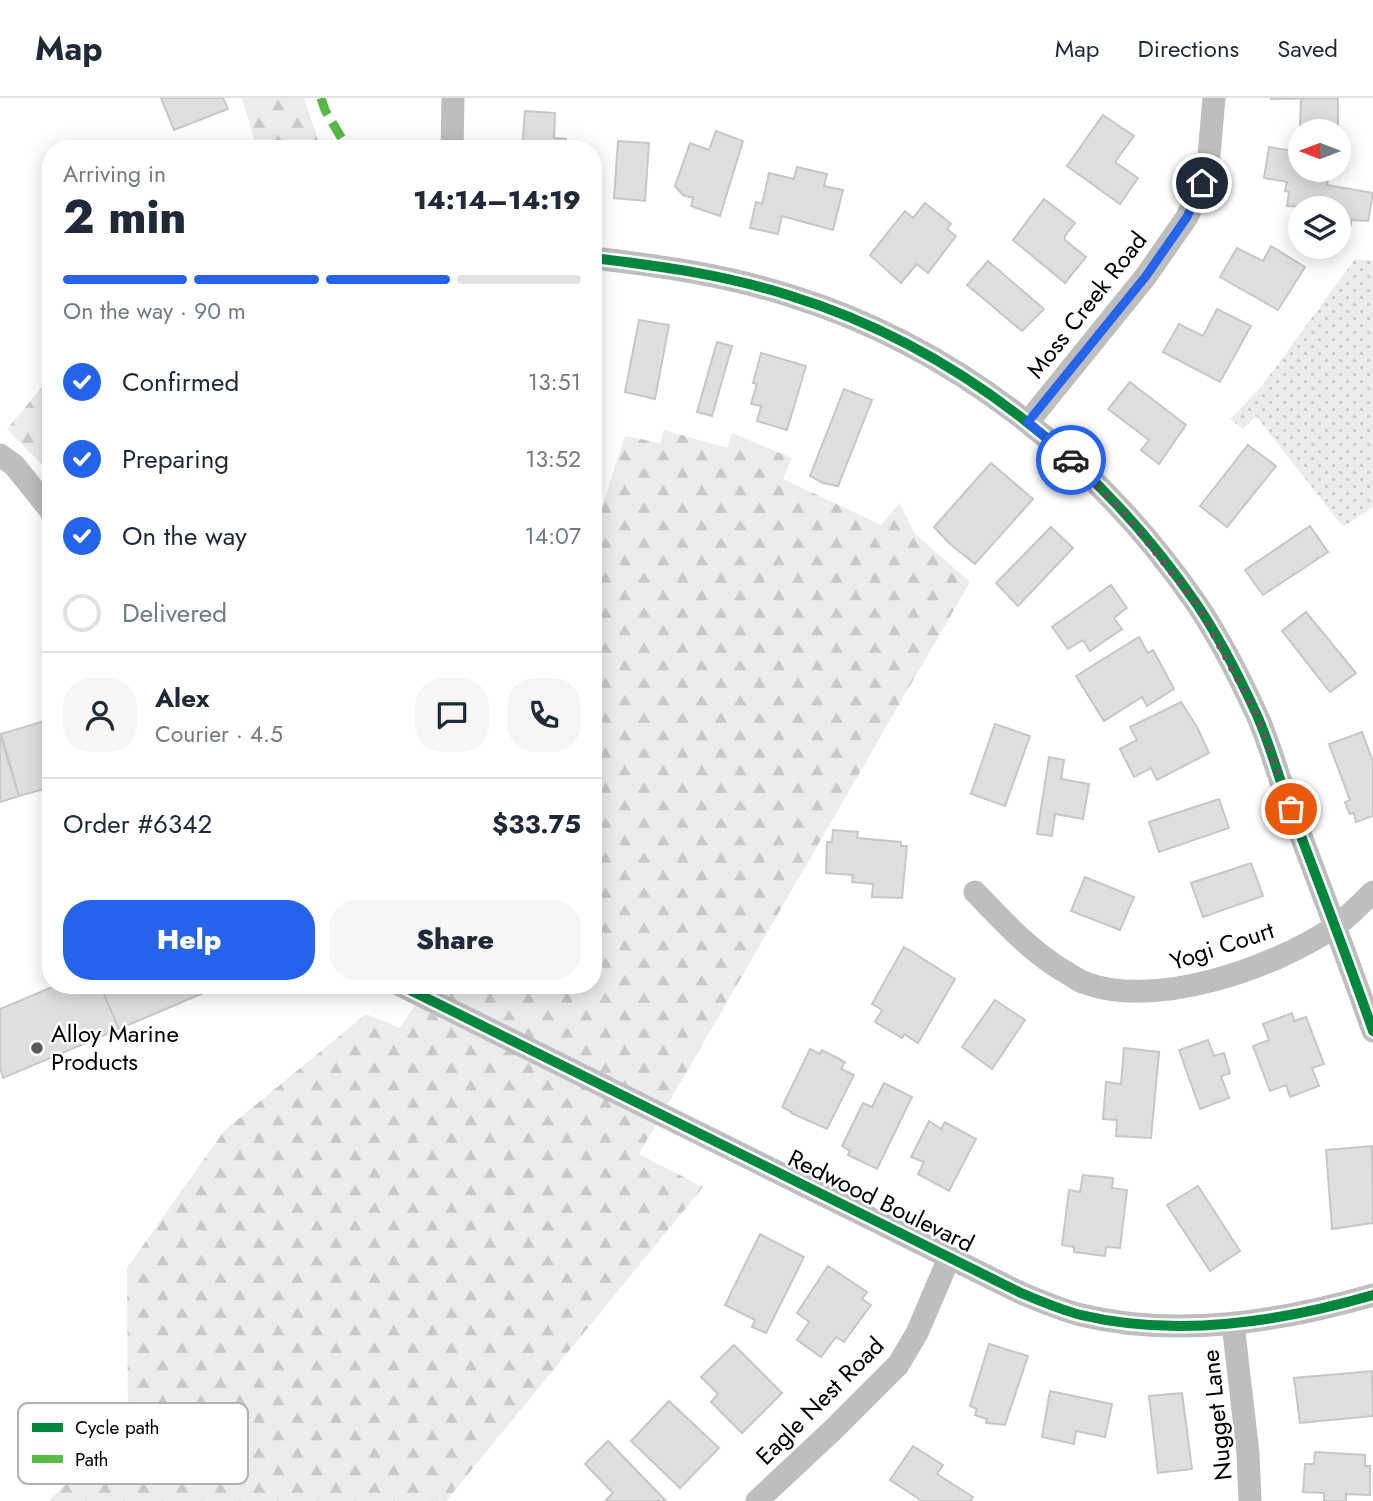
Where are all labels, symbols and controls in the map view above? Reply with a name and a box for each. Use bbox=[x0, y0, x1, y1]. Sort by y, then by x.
text: Map bbox=[35, 25, 103, 72]
text: Map bbox=[1055, 31, 1100, 66]
text: Directions bbox=[1138, 31, 1239, 66]
text: Saved bbox=[1277, 31, 1338, 66]
north arrow bbox=[1288, 119, 1351, 182]
map controls bbox=[1288, 119, 1351, 259]
pin bbox=[1172, 153, 1232, 213]
text: Arriving in bbox=[63, 157, 166, 191]
icon: home bbox=[1183, 164, 1221, 202]
text: 14:14–14:19 bbox=[413, 181, 581, 219]
text: 2 min bbox=[63, 184, 187, 250]
button: layers bbox=[1288, 196, 1351, 259]
street label: Moss Creek Road bbox=[1018, 224, 1155, 385]
text: On the way · 90 m bbox=[63, 294, 246, 328]
icon: check bbox=[63, 363, 101, 401]
text: Confirmed bbox=[122, 363, 239, 401]
text: 13:51 bbox=[528, 365, 581, 399]
courier bbox=[1036, 425, 1106, 495]
icon: check bbox=[63, 440, 101, 478]
text: Preparing bbox=[122, 440, 229, 478]
icon: car bbox=[1052, 441, 1090, 479]
text: 13:52 bbox=[525, 442, 581, 476]
icon: check bbox=[63, 517, 101, 555]
text: On the way bbox=[122, 517, 247, 555]
text: 14:07 bbox=[524, 519, 581, 553]
text: Delivered bbox=[122, 594, 227, 632]
button: person bbox=[63, 678, 137, 752]
button: chat bbox=[415, 678, 489, 752]
button: phone bbox=[507, 678, 581, 752]
text: Alex bbox=[155, 679, 209, 717]
text: Courier · 4.5 bbox=[155, 717, 283, 751]
pin bbox=[1261, 779, 1321, 839]
icon: bag bbox=[1272, 790, 1310, 828]
text: Order #6342 bbox=[63, 805, 212, 843]
text: $33.75 bbox=[492, 805, 581, 843]
button: Help bbox=[63, 900, 315, 980]
button: Share bbox=[329, 900, 581, 980]
street label: Yogi Court bbox=[1165, 912, 1279, 979]
place label: Alloy Marine Products bbox=[51, 1016, 179, 1079]
marker: Alloy Marine Products bbox=[29, 1040, 45, 1056]
street label: Redwood Boulevard bbox=[782, 1140, 980, 1261]
street label: Eagle Nest Road bbox=[748, 1329, 892, 1473]
street label: Nugget Lane bbox=[1192, 1348, 1241, 1482]
legend bbox=[18, 1403, 248, 1484]
text: Cycle path bbox=[75, 1414, 160, 1441]
text: Path bbox=[75, 1446, 109, 1473]

